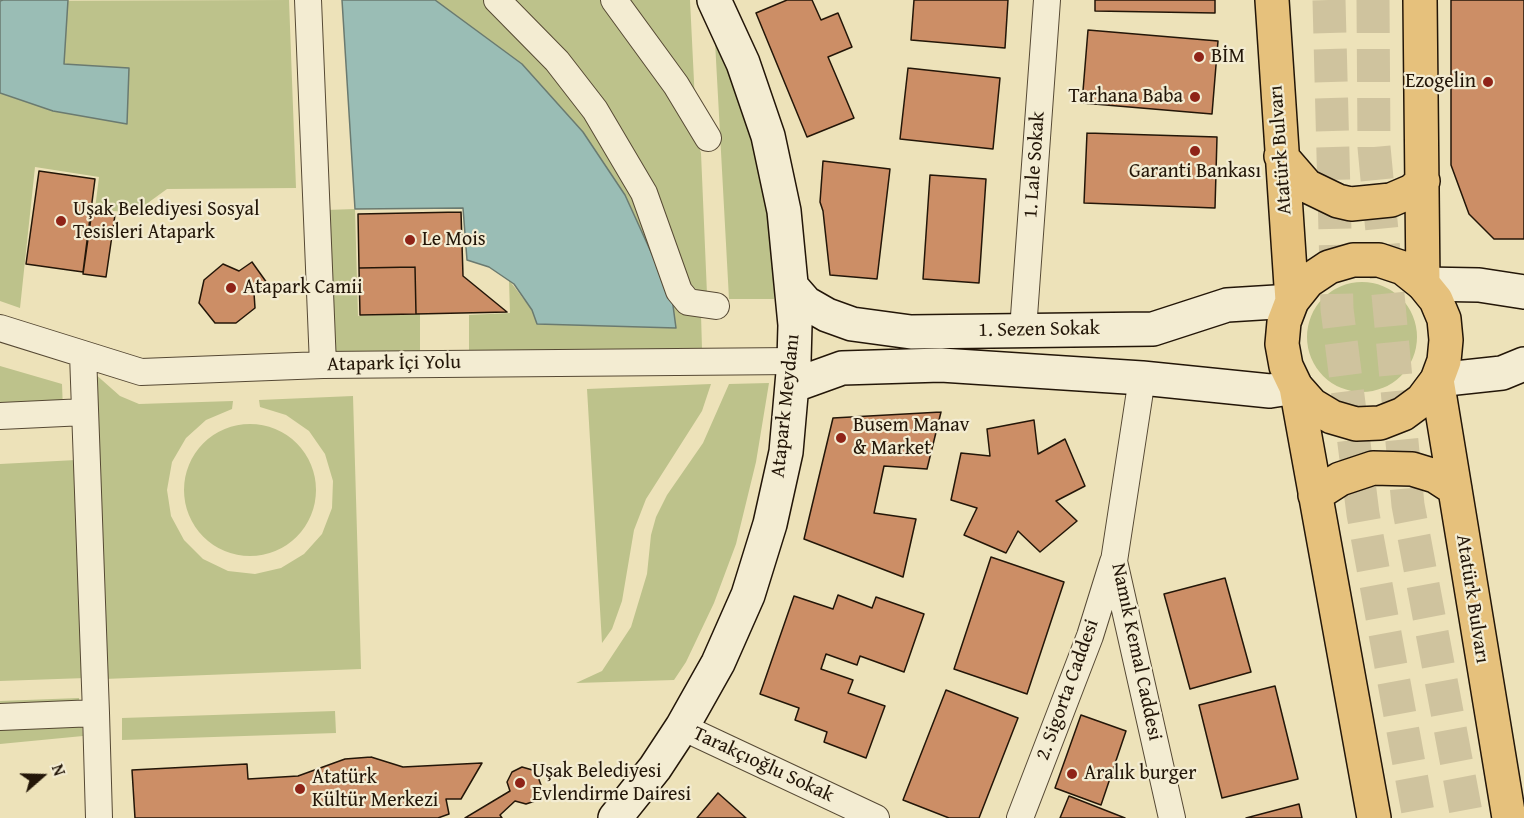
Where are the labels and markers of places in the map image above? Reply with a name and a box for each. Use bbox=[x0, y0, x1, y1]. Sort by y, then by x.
place label: BİM bbox=[1211, 45, 1245, 69]
marker: BİM bbox=[1192, 50, 1206, 64]
place label: Ezogelin bbox=[1405, 70, 1476, 94]
marker: Ezogelin bbox=[1481, 75, 1495, 89]
place label: Tarhana Baba bbox=[1069, 85, 1183, 109]
marker: Tarhana Baba bbox=[1188, 90, 1202, 104]
marker: Garanti Bankası bbox=[1188, 144, 1202, 158]
place label: Garanti Bankası bbox=[1129, 160, 1261, 184]
place label: Uşak Belediyesi Sosyal Tesisleri Atapark bbox=[73, 198, 260, 245]
marker: Uşak Belediyesi Sosyal Tesisleri Atapark bbox=[54, 214, 68, 228]
place label: Le Mois bbox=[422, 228, 486, 252]
marker: Le Mois bbox=[403, 233, 417, 247]
place label: Atapark Camii bbox=[243, 276, 363, 300]
marker: Atapark Camii bbox=[224, 281, 238, 295]
place label: Busem Manav & Market bbox=[853, 414, 969, 461]
marker: Busem Manav & Market bbox=[834, 431, 848, 445]
place label: Uşak Belediyesi Evlendirme Dairesi bbox=[532, 760, 691, 807]
place label: Aralık burger bbox=[1084, 762, 1196, 786]
place label: Atatürk Kültür Merkezi bbox=[312, 766, 438, 813]
marker: Aralık burger bbox=[1065, 767, 1079, 781]
marker: Uşak Belediyesi Evlendirme Dairesi bbox=[513, 776, 527, 790]
marker: Atatürk Kültür Merkezi bbox=[293, 782, 307, 796]

